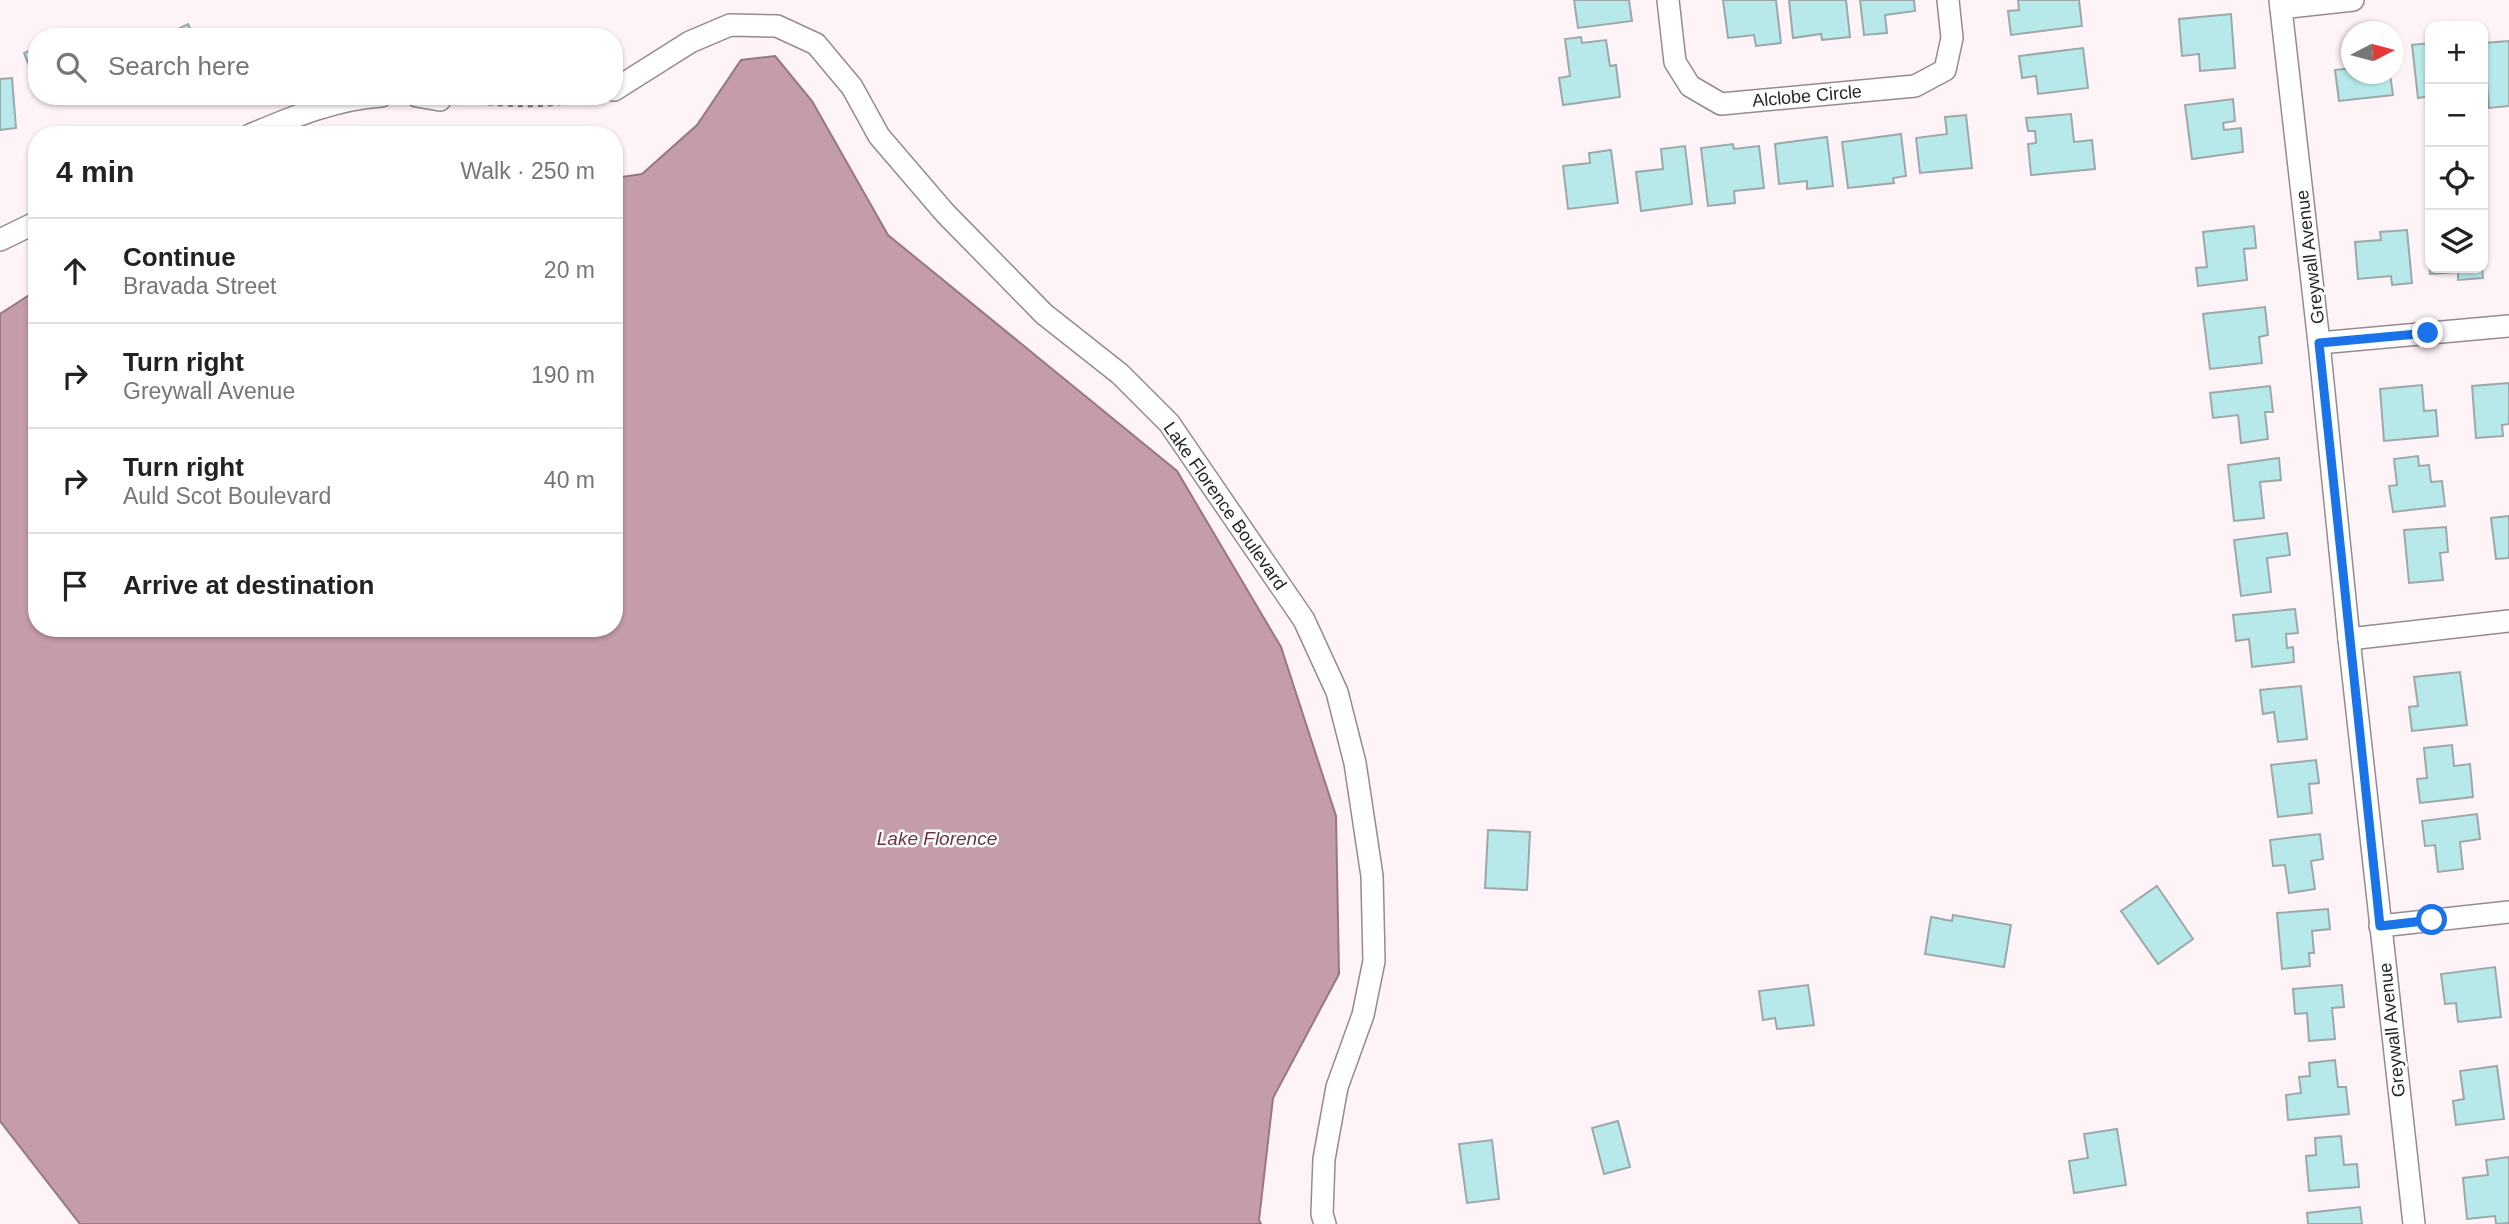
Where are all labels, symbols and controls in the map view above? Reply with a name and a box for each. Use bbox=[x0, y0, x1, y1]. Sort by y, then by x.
north arrow bbox=[2341, 21, 2404, 84]
map controls bbox=[2425, 21, 2488, 273]
button: + bbox=[2425, 21, 2488, 84]
search box bbox=[28, 28, 623, 105]
icon: search bbox=[52, 48, 90, 86]
text: Search here bbox=[108, 51, 250, 81]
street label: Alclobe Circle bbox=[1751, 81, 1863, 111]
button: − bbox=[2425, 84, 2488, 147]
button: locate bbox=[2425, 147, 2488, 210]
text: 4 min bbox=[56, 155, 134, 188]
text: Walk · 250 m bbox=[460, 158, 595, 184]
street label: Greywall Avenue bbox=[2292, 189, 2328, 325]
button: layers bbox=[2425, 210, 2488, 273]
text: Continue bbox=[123, 242, 236, 272]
icon: ahead bbox=[56, 252, 94, 290]
text: 20 m bbox=[544, 257, 595, 283]
text: Bravada Street bbox=[123, 273, 276, 299]
route end bbox=[2412, 317, 2443, 348]
text: Turn right bbox=[123, 347, 244, 377]
icon: right bbox=[56, 357, 94, 395]
text: 190 m bbox=[531, 362, 595, 388]
text: Greywall Avenue bbox=[123, 378, 295, 404]
street label: Lake Florence Boulevard bbox=[1159, 418, 1291, 594]
text: Turn right bbox=[123, 452, 244, 482]
icon: right bbox=[56, 462, 94, 500]
text: 40 m bbox=[544, 467, 595, 493]
text: Auld Scot Boulevard bbox=[123, 483, 331, 509]
icon: arrive bbox=[56, 567, 94, 605]
text: Arrive at destination bbox=[123, 570, 374, 600]
water label: Lake Florence bbox=[877, 828, 997, 849]
route start bbox=[2416, 904, 2447, 935]
street label: Greywall Avenue bbox=[2375, 962, 2409, 1098]

